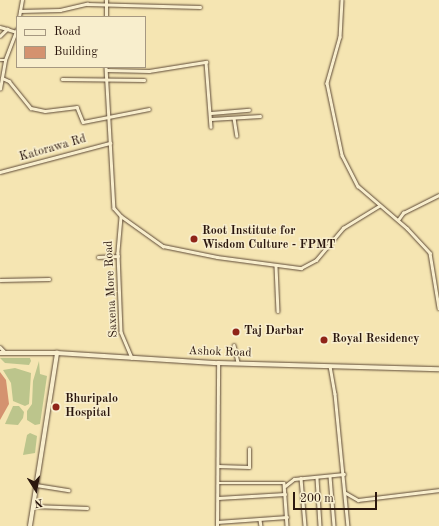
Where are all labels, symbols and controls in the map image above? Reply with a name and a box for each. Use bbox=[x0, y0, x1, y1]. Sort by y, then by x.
legend bbox=[16, 16, 146, 68]
text: Road bbox=[54, 26, 81, 38]
text: Building bbox=[54, 46, 98, 58]
street label: Katorawa Rd bbox=[18, 133, 88, 165]
place label: Root Institute for Wisdom Culture - FPMT bbox=[202, 225, 335, 253]
marker: Root Institute for Wisdom Culture - FPMT bbox=[189, 234, 199, 244]
street label: Saxena More Road bbox=[102, 240, 122, 338]
place label: Taj Darbar bbox=[244, 325, 304, 339]
marker: Taj Darbar bbox=[231, 327, 241, 337]
place label: Royal Residency bbox=[332, 333, 420, 347]
marker: Royal Residency bbox=[319, 335, 329, 345]
street label: Ashok Road bbox=[188, 345, 252, 361]
place label: Bhuripalo Hospital bbox=[65, 393, 118, 421]
marker: Bhuripalo Hospital bbox=[50, 401, 62, 413]
north arrow bbox=[16, 470, 56, 510]
scale bar bbox=[295, 484, 379, 510]
text: 200 m bbox=[300, 493, 334, 505]
text: N bbox=[33, 496, 44, 508]

